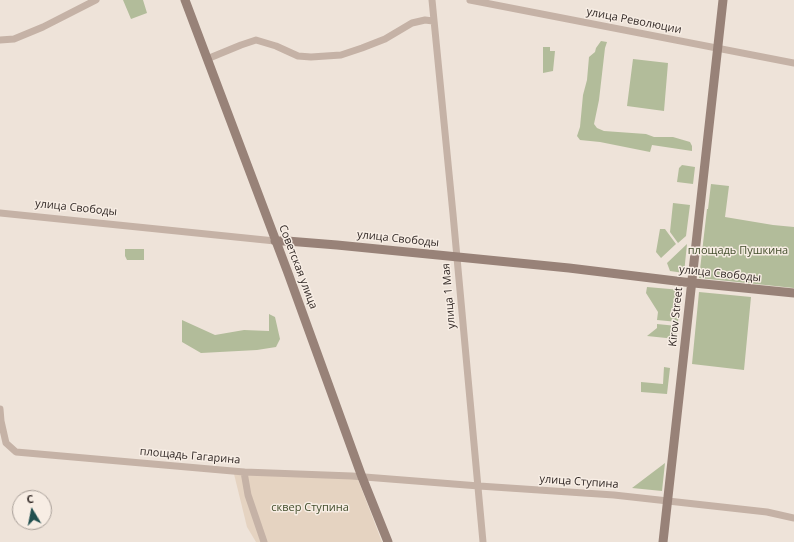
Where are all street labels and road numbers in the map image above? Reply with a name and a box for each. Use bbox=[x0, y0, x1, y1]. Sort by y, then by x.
street label: улица Революции bbox=[585, 5, 683, 37]
street label: улица Свободы bbox=[34, 197, 118, 219]
street label: Советская улица bbox=[276, 223, 320, 311]
street label: улица Свободы bbox=[356, 228, 440, 250]
street label: улица 1 Мая bbox=[440, 263, 458, 329]
street label: улица Свободы bbox=[678, 263, 762, 285]
street label: Kirov Street bbox=[666, 287, 686, 347]
street label: площадь Гагарина bbox=[139, 445, 241, 467]
street label: улица Ступина bbox=[539, 473, 619, 491]

